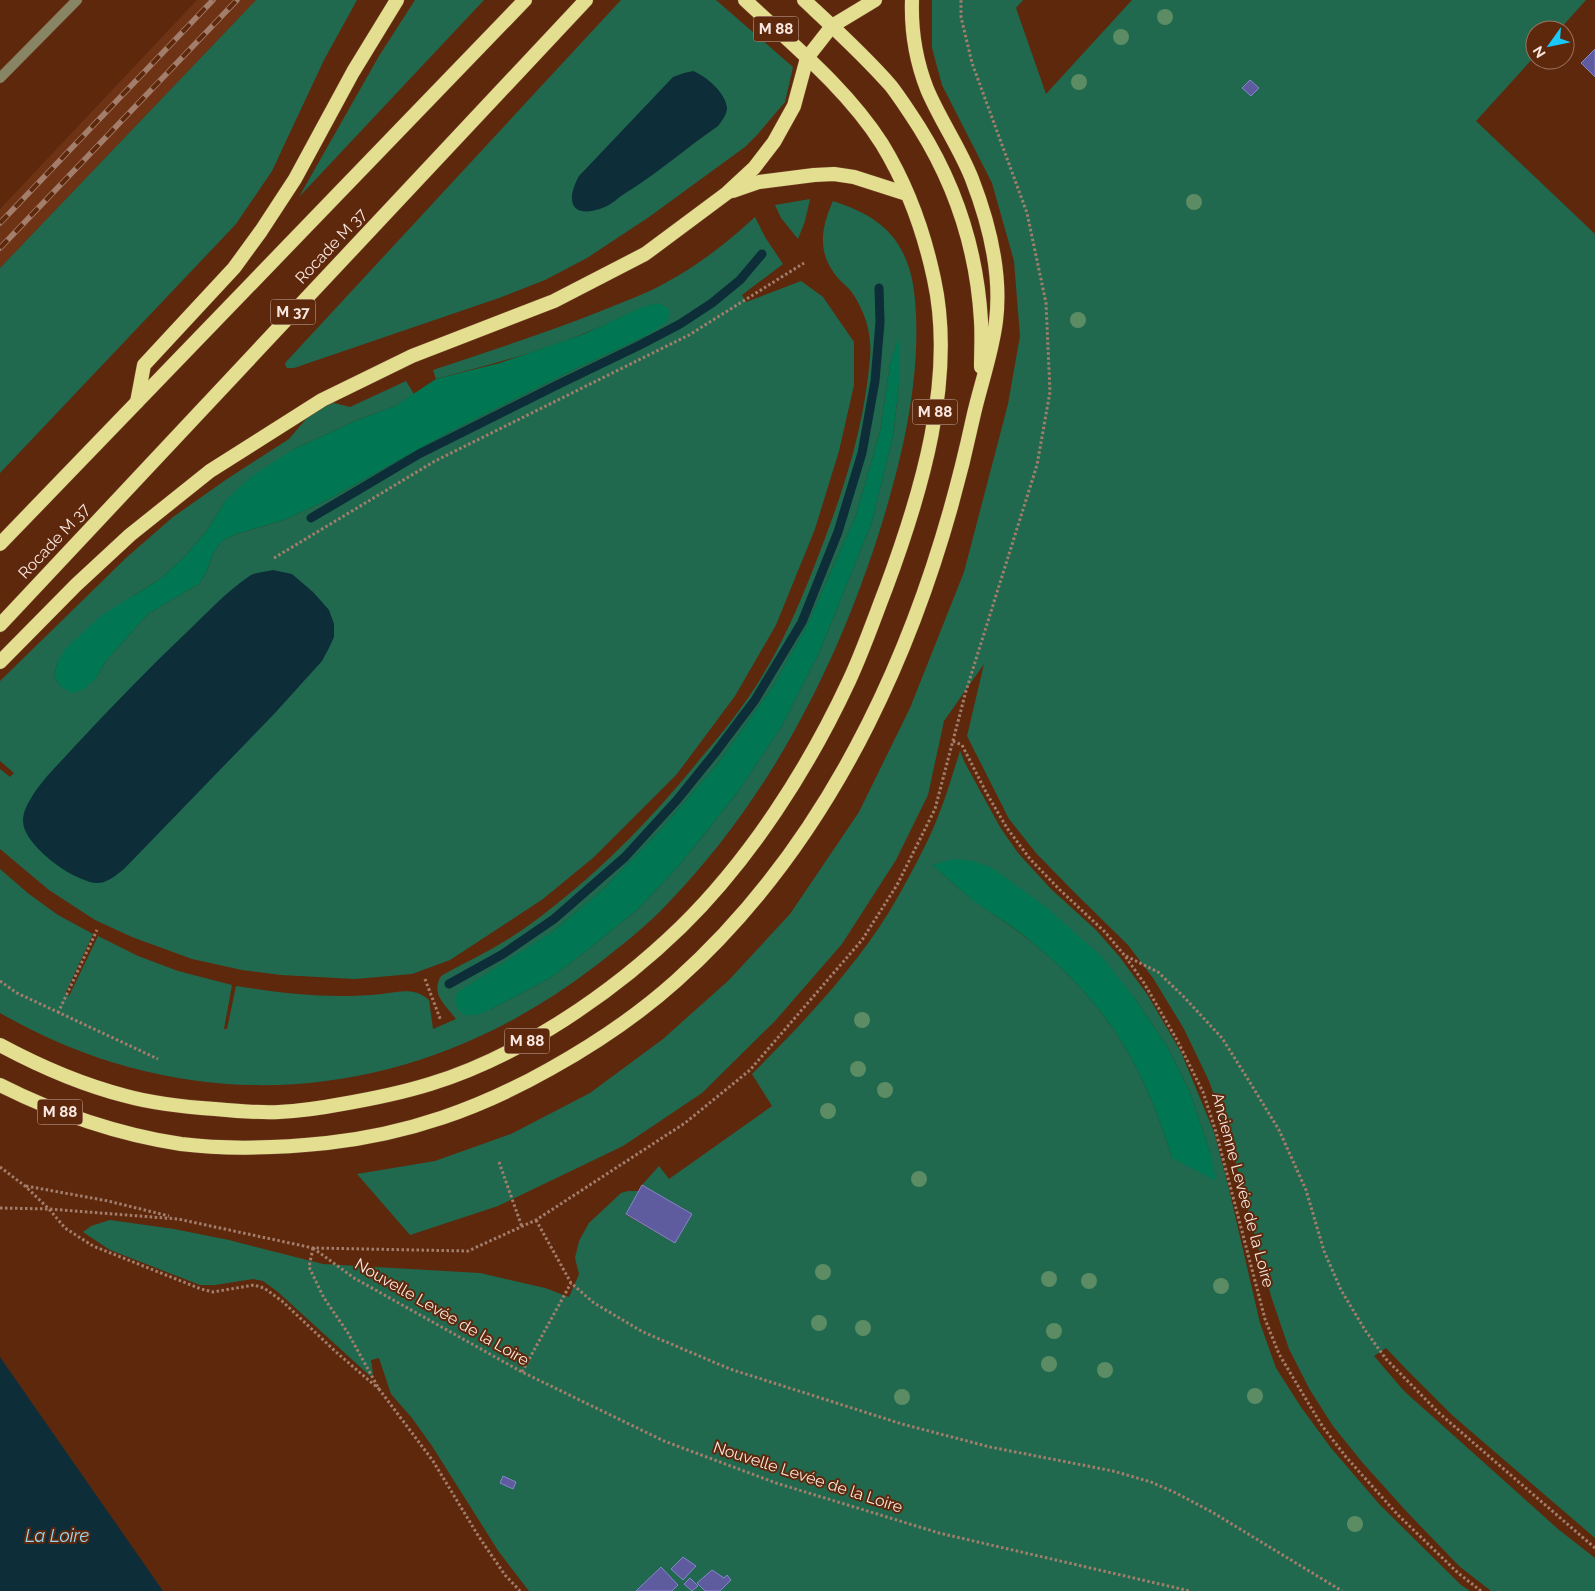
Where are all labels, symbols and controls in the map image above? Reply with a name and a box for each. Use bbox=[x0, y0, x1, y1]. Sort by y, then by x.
road number: M 88 bbox=[754, 16, 798, 42]
north arrow bbox=[1525, 20, 1575, 70]
text: N bbox=[1529, 43, 1549, 61]
street label: Rocade M 37 bbox=[291, 204, 371, 287]
road number: M 37 bbox=[270, 300, 316, 324]
road number: M 88 bbox=[912, 400, 958, 424]
street label: Rocade M 37 bbox=[14, 499, 94, 582]
road number: M 88 bbox=[504, 1028, 550, 1054]
street label: Ancienne Levée de la Loire bbox=[1208, 1091, 1278, 1289]
road number: M 88 bbox=[38, 1100, 82, 1124]
street label: Nouvelle Levée de la Loire bbox=[352, 1254, 532, 1370]
street label: Nouvelle Levée de la Loire bbox=[711, 1437, 905, 1517]
water label: La Loire bbox=[25, 1525, 89, 1546]

